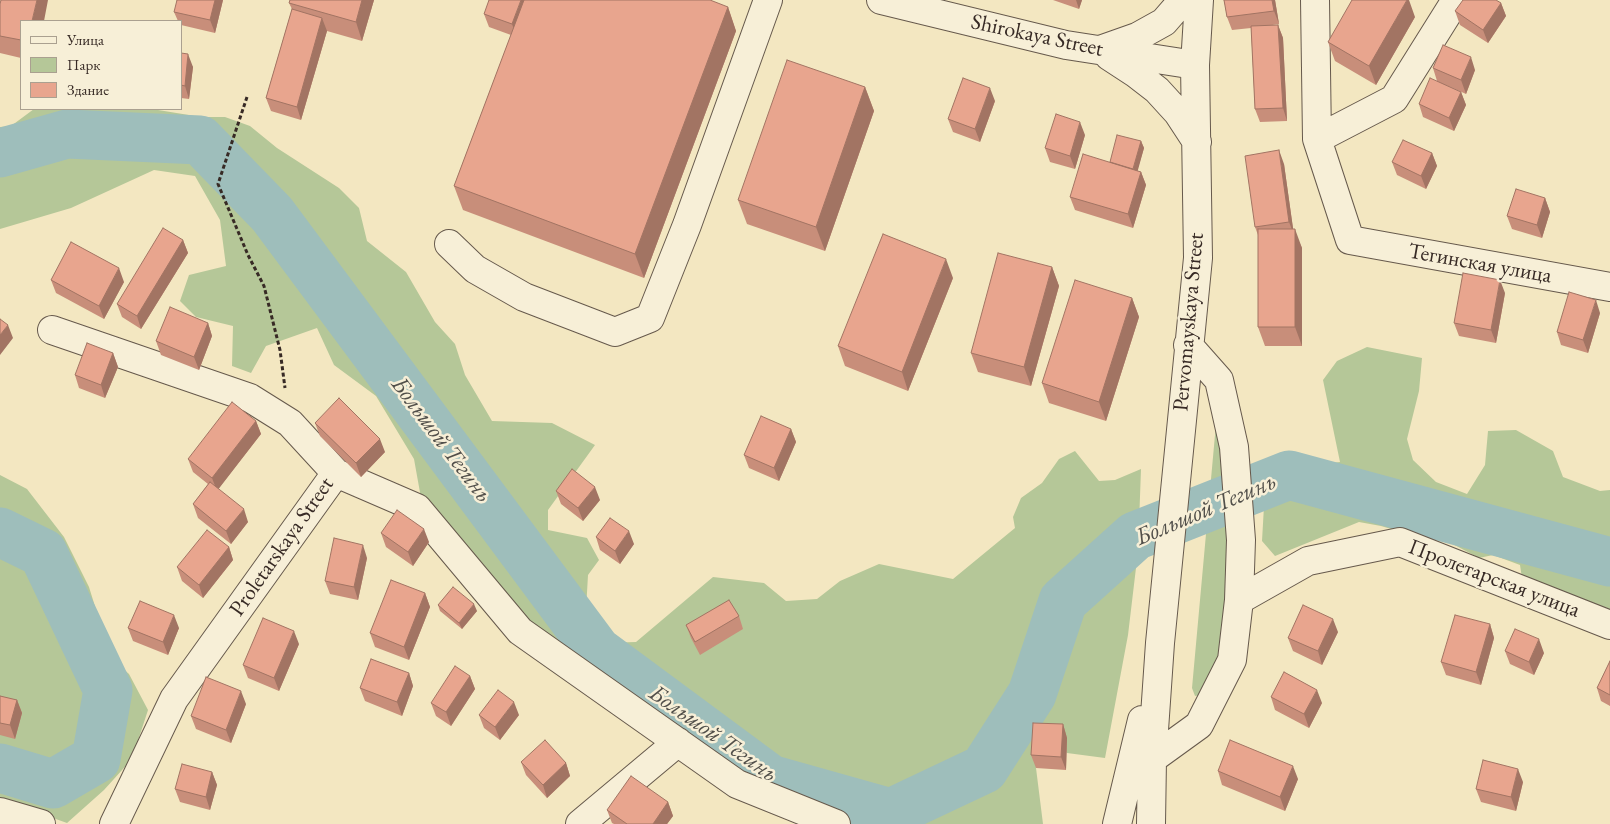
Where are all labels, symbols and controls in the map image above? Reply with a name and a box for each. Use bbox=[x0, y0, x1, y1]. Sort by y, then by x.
street label: Shirokaya Street bbox=[968, 9, 1106, 63]
legend bbox=[20, 20, 182, 110]
text: Улица bbox=[67, 30, 104, 49]
text: Парк bbox=[67, 55, 100, 74]
text: Здание bbox=[67, 80, 109, 99]
street label: Pervomayskaya Street bbox=[1168, 232, 1210, 412]
street label: Тегинская улица bbox=[1406, 238, 1554, 290]
water label: Большой Тегинь bbox=[384, 371, 498, 509]
water label: Большой Тегинь bbox=[1131, 467, 1281, 553]
street label: Proletarskaya Street bbox=[224, 472, 340, 622]
street label: Пролетарская улица bbox=[1405, 534, 1583, 624]
water label: Большой Тегинь bbox=[643, 679, 783, 789]

